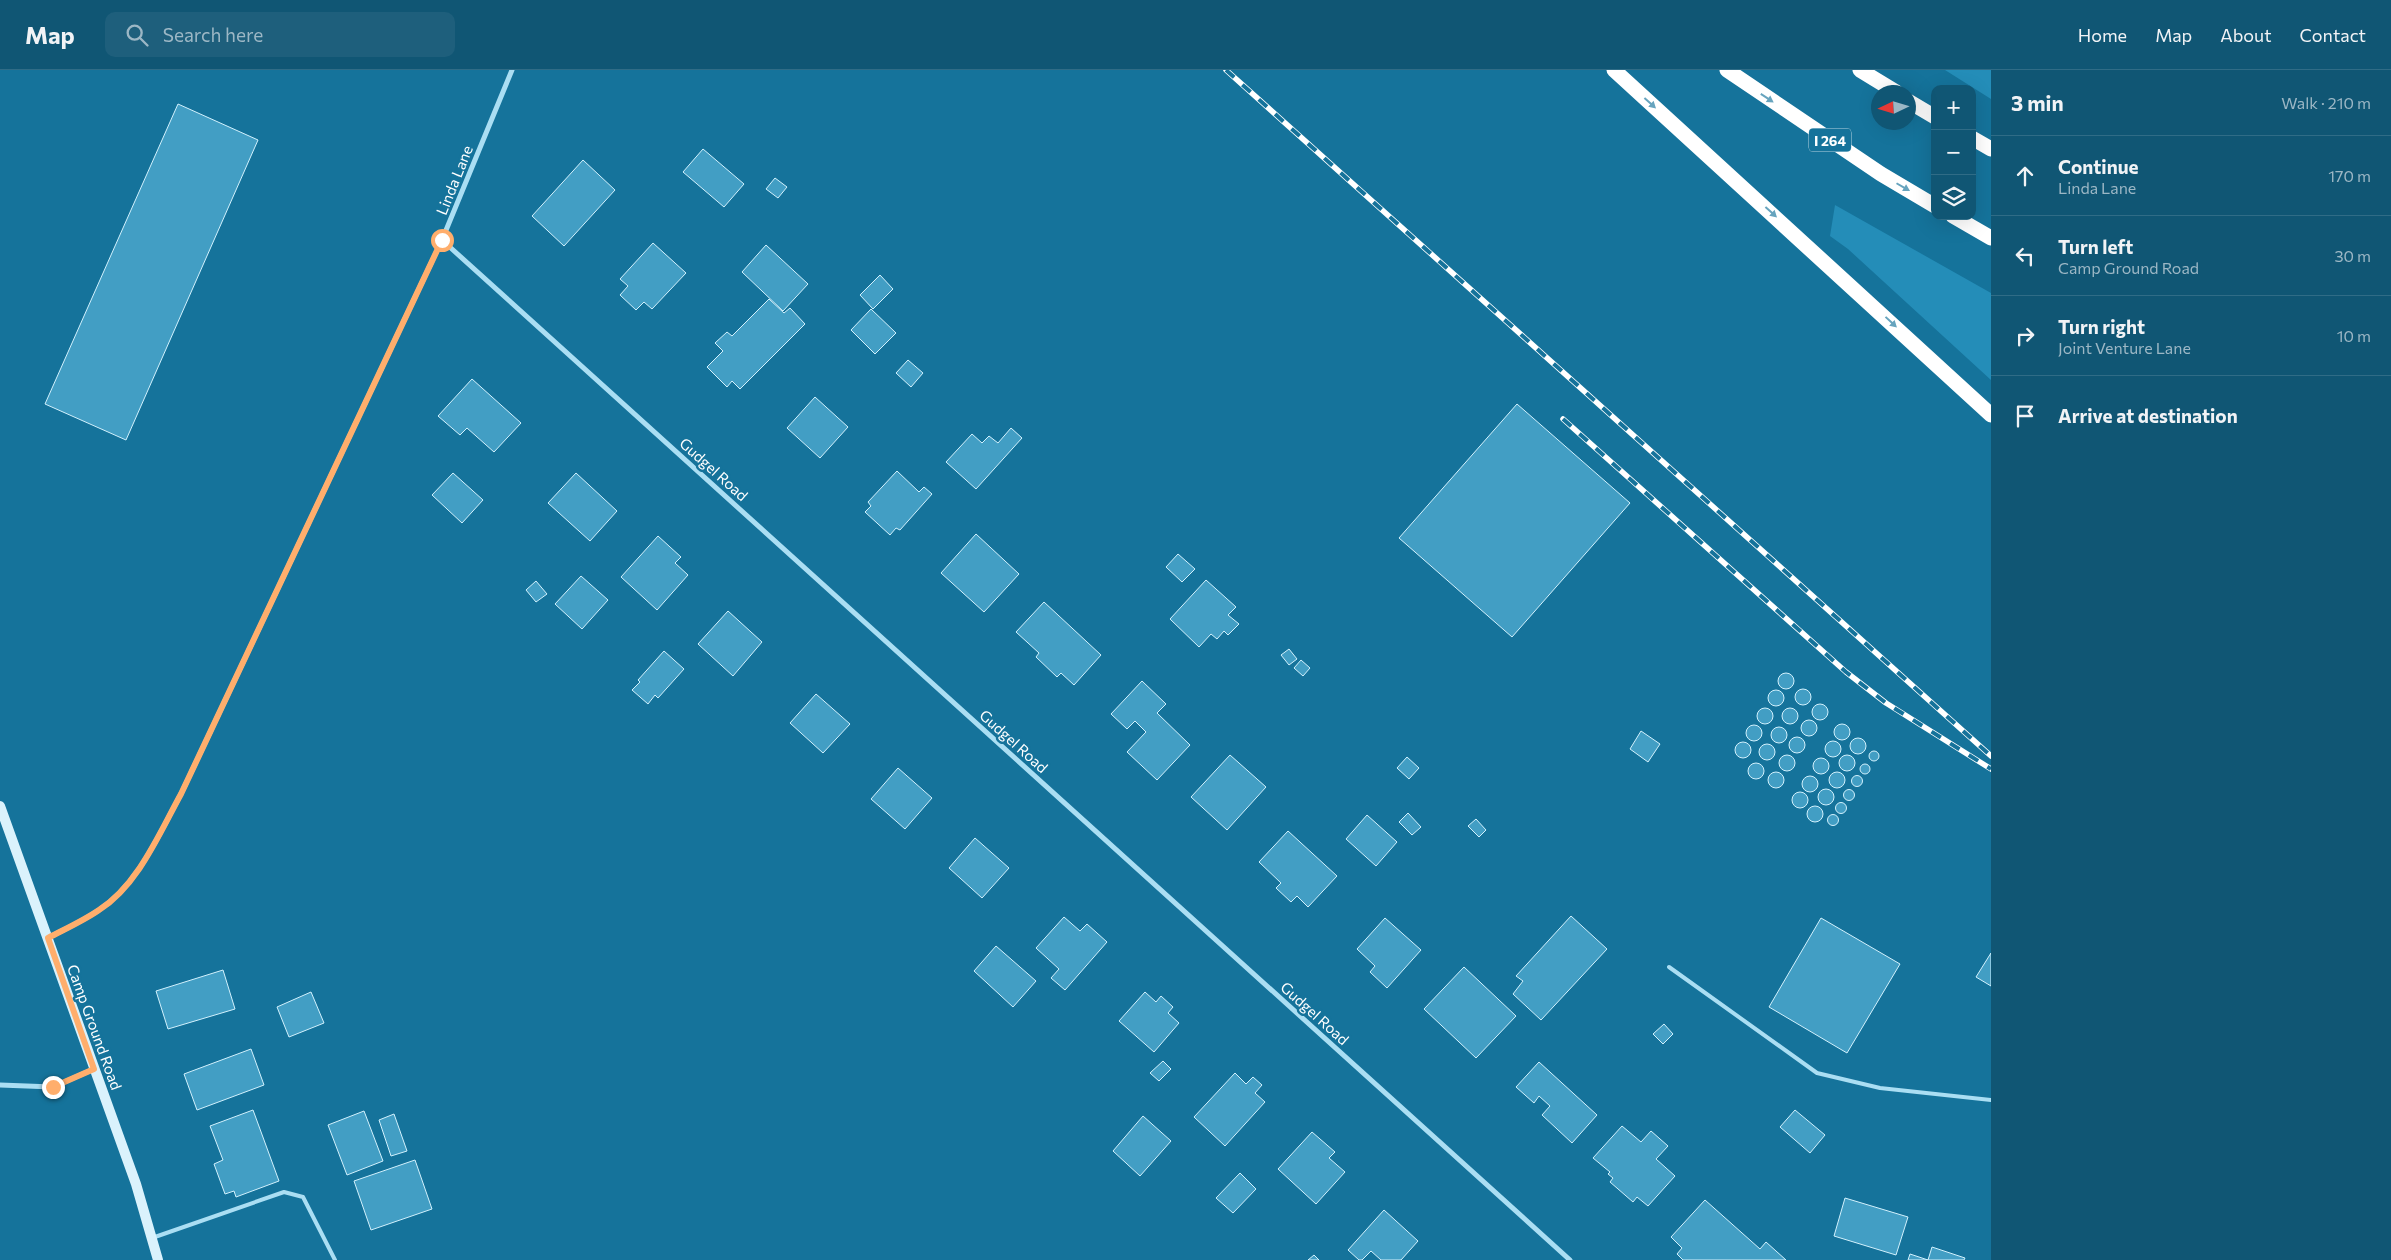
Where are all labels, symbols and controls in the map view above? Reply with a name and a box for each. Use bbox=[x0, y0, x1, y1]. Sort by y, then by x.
search box bbox=[105, 12, 455, 57]
text: Map bbox=[25, 20, 75, 49]
icon: search bbox=[123, 21, 151, 49]
text: Search here bbox=[163, 23, 263, 46]
text: Home bbox=[2078, 24, 2127, 46]
text: Map bbox=[2155, 24, 2192, 46]
text: About bbox=[2220, 24, 2272, 46]
text: Contact bbox=[2300, 24, 2366, 46]
north arrow bbox=[1871, 85, 1916, 130]
map controls bbox=[1931, 85, 1976, 220]
button: + bbox=[1931, 85, 1976, 130]
text: 3 min bbox=[2011, 90, 2064, 115]
one-way arrow bbox=[1760, 93, 1774, 103]
text: Walk · 210 m bbox=[2281, 93, 2371, 112]
one-way arrow bbox=[1644, 97, 1656, 109]
road number: I 264 bbox=[1809, 128, 1851, 152]
button: − bbox=[1931, 130, 1976, 175]
street label: Linda Lane bbox=[432, 143, 476, 217]
text: Continue bbox=[2058, 155, 2138, 178]
icon: ahead bbox=[2011, 162, 2039, 190]
text: 170 m bbox=[2328, 166, 2371, 185]
button: layers bbox=[1931, 175, 1976, 220]
text: Linda Lane bbox=[2058, 178, 2136, 197]
one-way arrow bbox=[1895, 183, 1910, 191]
one-way arrow bbox=[1764, 206, 1776, 218]
route start bbox=[431, 229, 454, 252]
text: Turn left bbox=[2058, 235, 2133, 258]
icon: left bbox=[2011, 242, 2039, 270]
text: 30 m bbox=[2334, 246, 2371, 265]
text: Camp Ground Road bbox=[2058, 258, 2199, 277]
text: Turn right bbox=[2058, 315, 2145, 338]
one-way arrow bbox=[1884, 316, 1896, 328]
icon: right bbox=[2011, 322, 2039, 350]
text: 10 m bbox=[2337, 326, 2371, 345]
text: Joint Venture Lane bbox=[2058, 338, 2191, 357]
icon: arrive bbox=[2011, 402, 2039, 430]
text: Arrive at destination bbox=[2058, 404, 2238, 427]
street label: Gudgel Road bbox=[676, 434, 752, 504]
street label: Gudgel Road bbox=[976, 706, 1052, 776]
street label: Camp Ground Road bbox=[64, 962, 126, 1092]
street label: Gudgel Road bbox=[1277, 978, 1353, 1048]
route end bbox=[42, 1076, 65, 1099]

